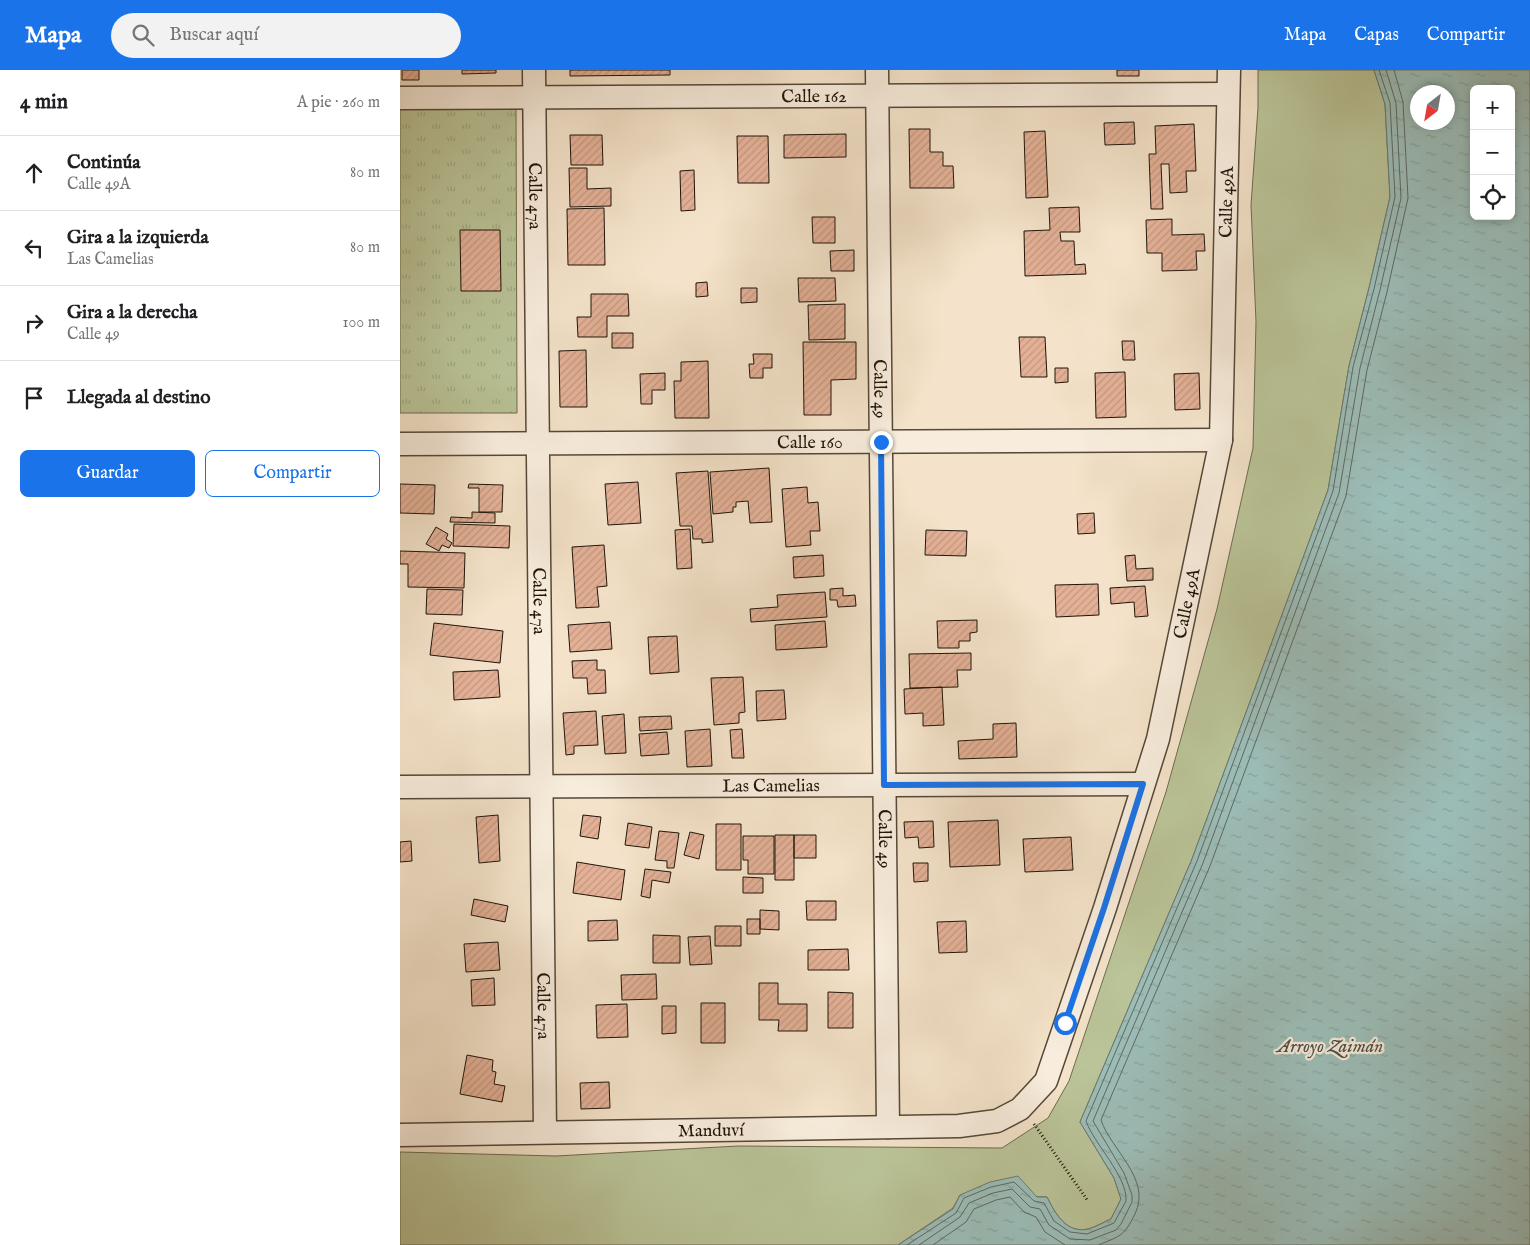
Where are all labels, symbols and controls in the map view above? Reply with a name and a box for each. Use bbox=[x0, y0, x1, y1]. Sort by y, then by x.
search box bbox=[111, 13, 461, 58]
text: Mapa bbox=[25, 20, 81, 51]
icon: search bbox=[129, 21, 157, 49]
text: Buscar aquí bbox=[169, 23, 258, 47]
text: Mapa bbox=[1284, 24, 1326, 47]
text: Capas bbox=[1354, 24, 1399, 47]
text: Compartir bbox=[1427, 24, 1505, 47]
north arrow bbox=[1410, 85, 1455, 130]
map controls bbox=[1470, 85, 1515, 220]
button: + bbox=[1470, 85, 1515, 130]
street label: Calle 162 bbox=[781, 86, 847, 109]
text: 4 min bbox=[20, 89, 68, 116]
text: A pie · 260 m bbox=[297, 93, 380, 113]
button: − bbox=[1470, 130, 1515, 175]
text: Continúa bbox=[67, 151, 141, 175]
icon: ahead bbox=[20, 159, 48, 187]
street label: Calle 47a bbox=[522, 162, 546, 230]
text: 80 m bbox=[350, 163, 380, 183]
street label: Calle 49A bbox=[1215, 165, 1240, 238]
text: Calle 49A bbox=[67, 175, 131, 195]
button: locate bbox=[1470, 175, 1515, 220]
text: Gira a la izquierda bbox=[67, 226, 209, 250]
icon: left bbox=[20, 234, 48, 262]
text: 80 m bbox=[350, 238, 380, 258]
text: Las Camelias bbox=[67, 250, 154, 270]
text: Gira a la derecha bbox=[67, 301, 197, 325]
icon: right bbox=[20, 309, 48, 337]
text: 100 m bbox=[343, 313, 380, 333]
text: Calle 49 bbox=[67, 325, 120, 345]
street label: Calle 49 bbox=[867, 359, 891, 419]
icon: arrive bbox=[20, 384, 48, 412]
text: Llegada al destino bbox=[67, 386, 210, 410]
route end bbox=[870, 431, 893, 454]
street label: Calle 160 bbox=[777, 432, 843, 455]
button: Guardar bbox=[20, 450, 195, 497]
button: Compartir bbox=[205, 450, 380, 497]
street label: Calle 49A bbox=[1169, 566, 1207, 641]
street label: Calle 47a bbox=[526, 567, 550, 635]
street label: Las Camelias bbox=[722, 775, 820, 799]
street label: Calle 49 bbox=[872, 809, 895, 869]
street label: Calle 47a bbox=[530, 972, 554, 1040]
route start bbox=[1054, 1012, 1077, 1035]
water label: Arroyo Zaimán bbox=[1275, 1035, 1383, 1059]
street label: Manduví bbox=[678, 1119, 745, 1144]

